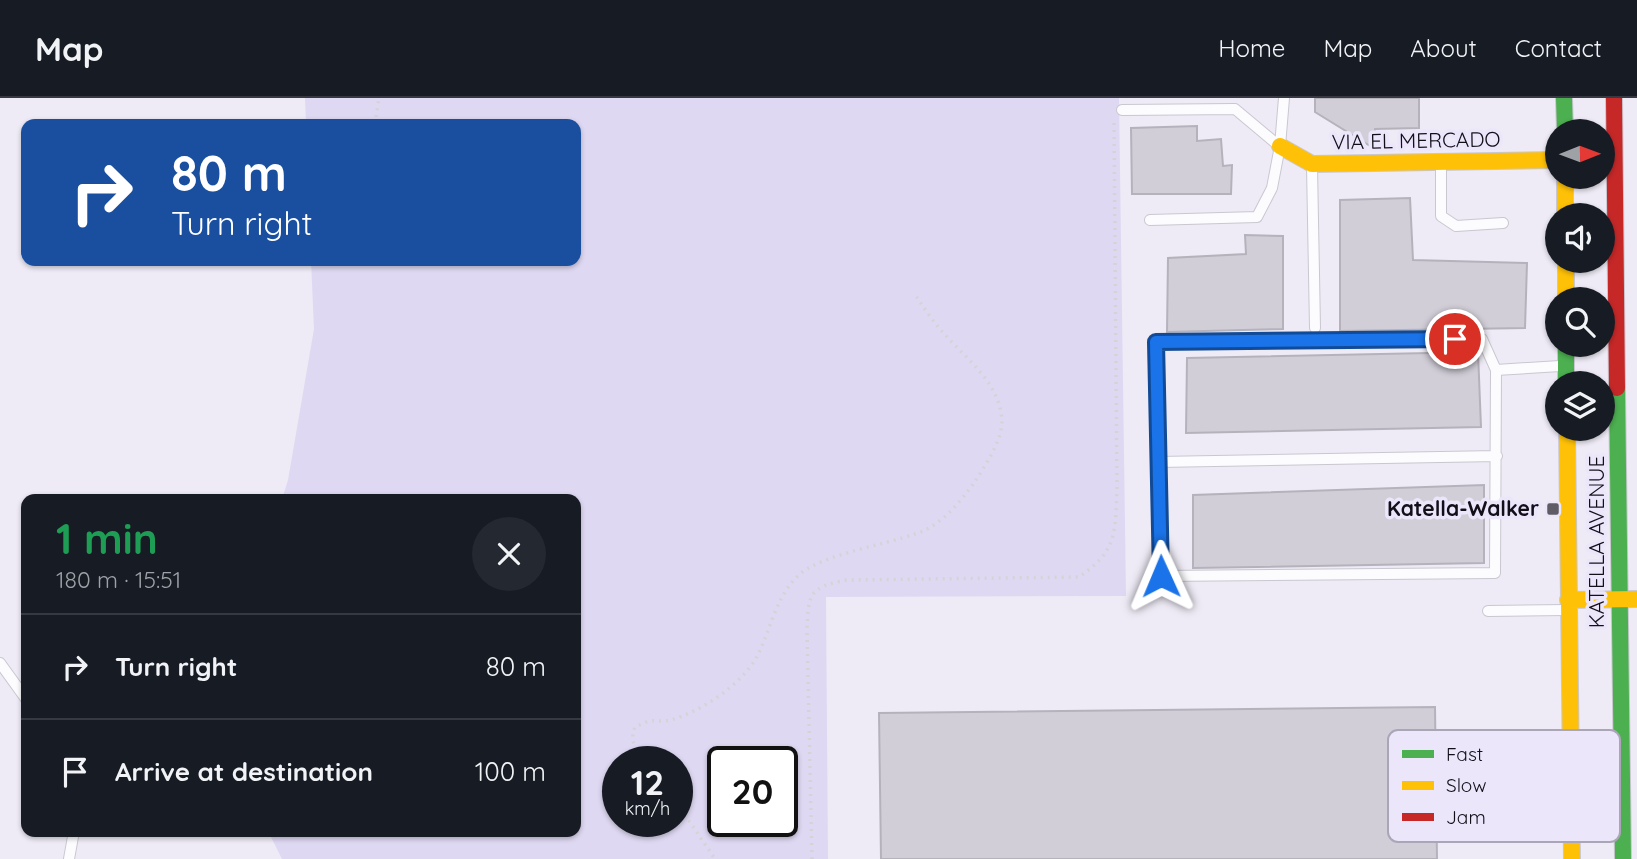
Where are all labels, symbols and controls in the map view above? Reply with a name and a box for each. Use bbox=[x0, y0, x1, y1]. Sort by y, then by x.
text: Map bbox=[35, 28, 103, 69]
text: Home bbox=[1218, 33, 1285, 63]
text: Map bbox=[1323, 33, 1372, 63]
text: About bbox=[1410, 33, 1477, 63]
text: Contact bbox=[1515, 33, 1602, 63]
north arrow bbox=[1545, 119, 1615, 189]
map controls bbox=[1545, 119, 1615, 441]
street label: VIA EL MERCADO bbox=[1331, 126, 1501, 154]
text: 80 m bbox=[171, 142, 287, 203]
icon: right bbox=[56, 147, 147, 238]
text: Turn right bbox=[171, 203, 312, 243]
button: sound bbox=[1545, 203, 1615, 273]
button: search bbox=[1545, 287, 1615, 357]
pin bbox=[1425, 309, 1485, 369]
icon: arrive bbox=[1436, 320, 1474, 358]
button: layers bbox=[1545, 371, 1615, 441]
street label: KATELLA AVENUE bbox=[1583, 456, 1609, 628]
place label: Katella-Walker bbox=[1387, 495, 1539, 521]
marker: Katella-Walker bbox=[1545, 501, 1561, 517]
text: 1 min bbox=[56, 512, 158, 565]
button: close bbox=[472, 517, 546, 591]
position arrow bbox=[1124, 539, 1198, 613]
text: 180 m · 15:51 bbox=[56, 565, 181, 594]
icon: right bbox=[56, 648, 94, 686]
text: Turn right bbox=[115, 650, 237, 683]
text: 80 m bbox=[486, 650, 546, 683]
legend bbox=[1388, 730, 1620, 842]
text: Fast bbox=[1446, 742, 1483, 766]
speed limit sign: 20 bbox=[707, 746, 798, 837]
icon: arrive bbox=[56, 753, 94, 791]
text: Arrive at destination bbox=[115, 755, 373, 788]
text: 100 m bbox=[475, 755, 546, 788]
text: 12 bbox=[631, 760, 664, 804]
text: Slow bbox=[1446, 773, 1487, 797]
text: km/h bbox=[625, 797, 670, 820]
text: Jam bbox=[1446, 805, 1486, 829]

